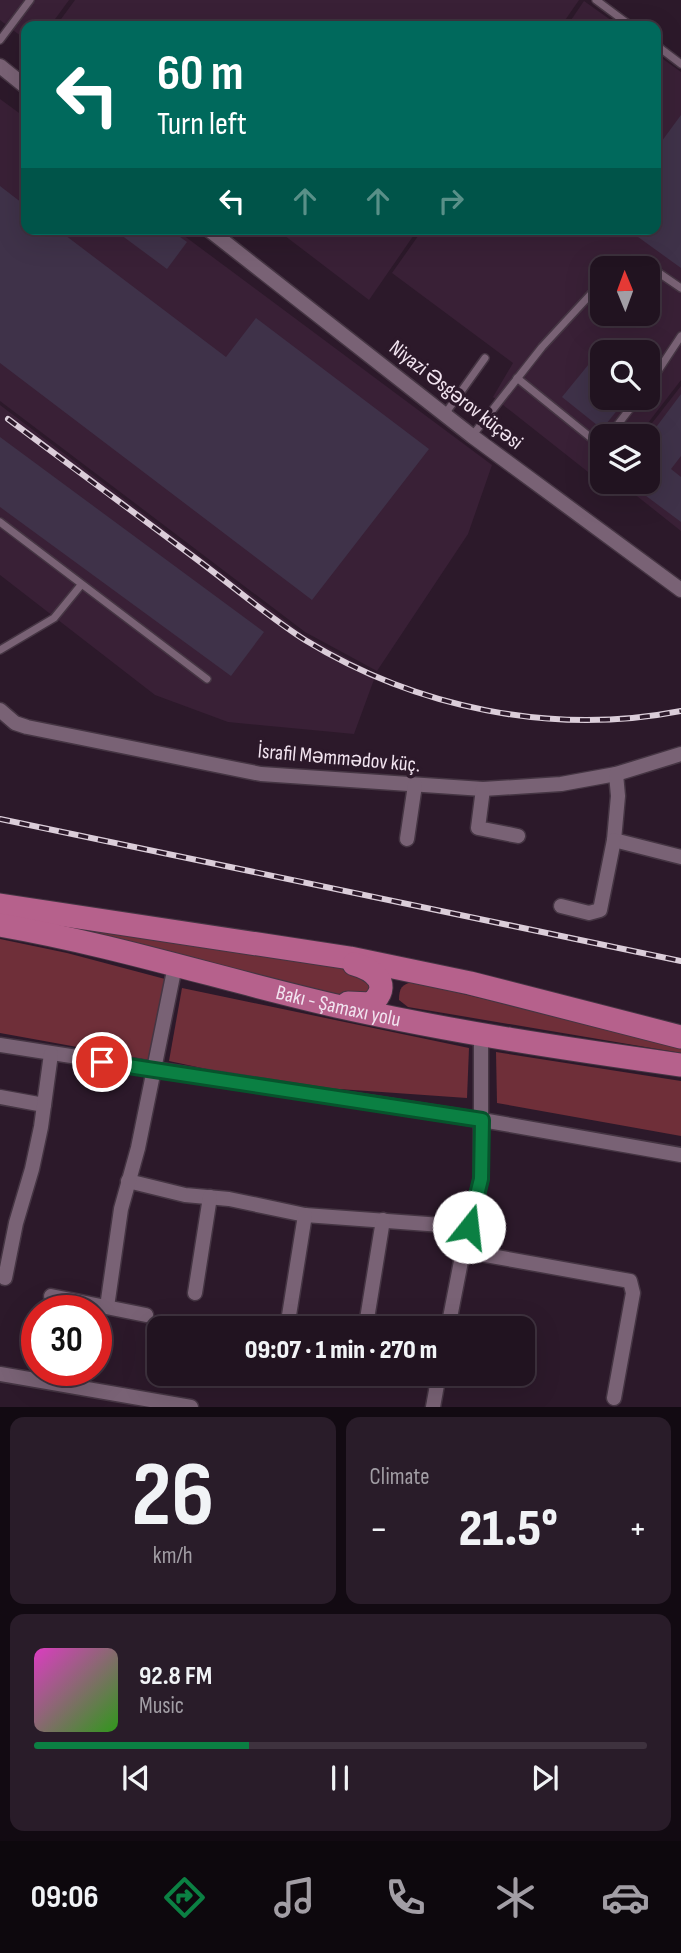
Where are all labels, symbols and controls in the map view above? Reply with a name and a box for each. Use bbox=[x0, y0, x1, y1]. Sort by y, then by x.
text: 60 m bbox=[157, 45, 244, 104]
icon: left bbox=[42, 49, 133, 140]
text: Turn left bbox=[157, 105, 247, 144]
icon: left bbox=[213, 182, 251, 220]
icon: ahead bbox=[286, 182, 324, 220]
icon: ahead bbox=[359, 182, 397, 220]
icon: right bbox=[432, 182, 470, 220]
north arrow bbox=[590, 256, 660, 326]
map controls bbox=[590, 256, 660, 494]
street label: Niyazi Əsgərov küçəsi bbox=[384, 335, 528, 455]
button: search bbox=[590, 340, 660, 410]
button: layers bbox=[590, 424, 660, 494]
street label: İsrafil Məmmədov küç. bbox=[257, 738, 421, 778]
street label: Bakı - Şamaxı yolu bbox=[273, 979, 403, 1032]
pin bbox=[72, 1032, 132, 1092]
icon: arrive bbox=[83, 1043, 121, 1081]
position arrow bbox=[432, 1190, 506, 1264]
speed limit sign: 30 bbox=[21, 1295, 112, 1386]
text: 09:07 · 1 min · 270 m bbox=[245, 1335, 437, 1366]
text: 26 bbox=[131, 1442, 214, 1551]
text: Climate bbox=[370, 1463, 429, 1491]
text: 21.5° bbox=[459, 1498, 558, 1561]
text: − bbox=[370, 1507, 388, 1552]
text: + bbox=[628, 1507, 647, 1552]
text: km/h bbox=[153, 1542, 193, 1570]
text: 92.8 FM bbox=[139, 1661, 212, 1692]
text: Music bbox=[139, 1692, 184, 1720]
icon: previous bbox=[117, 1759, 155, 1797]
icon: pause bbox=[321, 1759, 359, 1797]
icon: next bbox=[526, 1759, 564, 1797]
icon: directions bbox=[160, 1873, 209, 1922]
icon: music bbox=[270, 1873, 319, 1922]
icon: phone bbox=[381, 1873, 430, 1922]
icon: climate bbox=[491, 1873, 540, 1922]
icon: car bbox=[601, 1873, 650, 1922]
text: 09:06 bbox=[31, 1878, 99, 1917]

